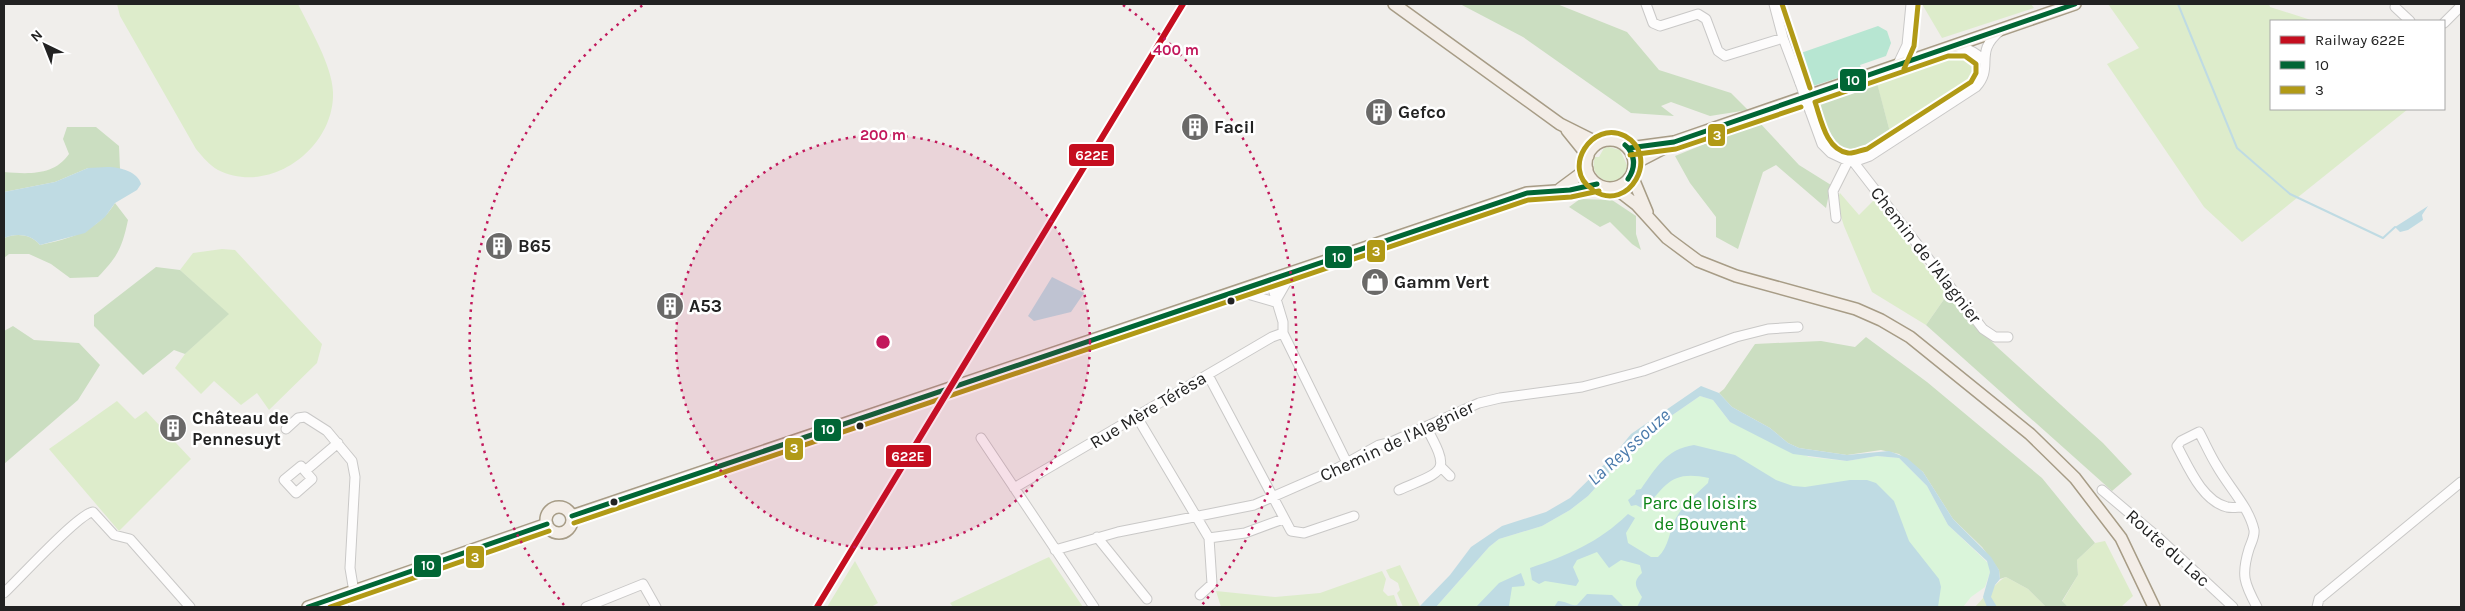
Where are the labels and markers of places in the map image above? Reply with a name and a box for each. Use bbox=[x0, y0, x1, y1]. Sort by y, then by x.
building icon: Gefco bbox=[1364, 97, 1394, 127]
place label: Gefco bbox=[1398, 101, 1446, 123]
building icon: Facil bbox=[1180, 112, 1210, 142]
place label: Facil bbox=[1214, 116, 1255, 138]
building icon: B65 bbox=[484, 231, 514, 261]
place label: B65 bbox=[518, 235, 551, 257]
shop icon: Gamm Vert bbox=[1360, 267, 1390, 297]
place label: Gamm Vert bbox=[1394, 271, 1489, 293]
building icon: A53 bbox=[655, 291, 685, 321]
place label: A53 bbox=[689, 295, 722, 317]
unlabelled marker bbox=[1226, 296, 1236, 306]
centre of rings bbox=[874, 333, 892, 351]
place label: Château de Pennesuyt bbox=[192, 407, 289, 450]
building icon: Château de Pennesuyt bbox=[158, 413, 188, 443]
unlabelled marker bbox=[855, 421, 865, 431]
unlabelled marker bbox=[609, 497, 619, 507]

